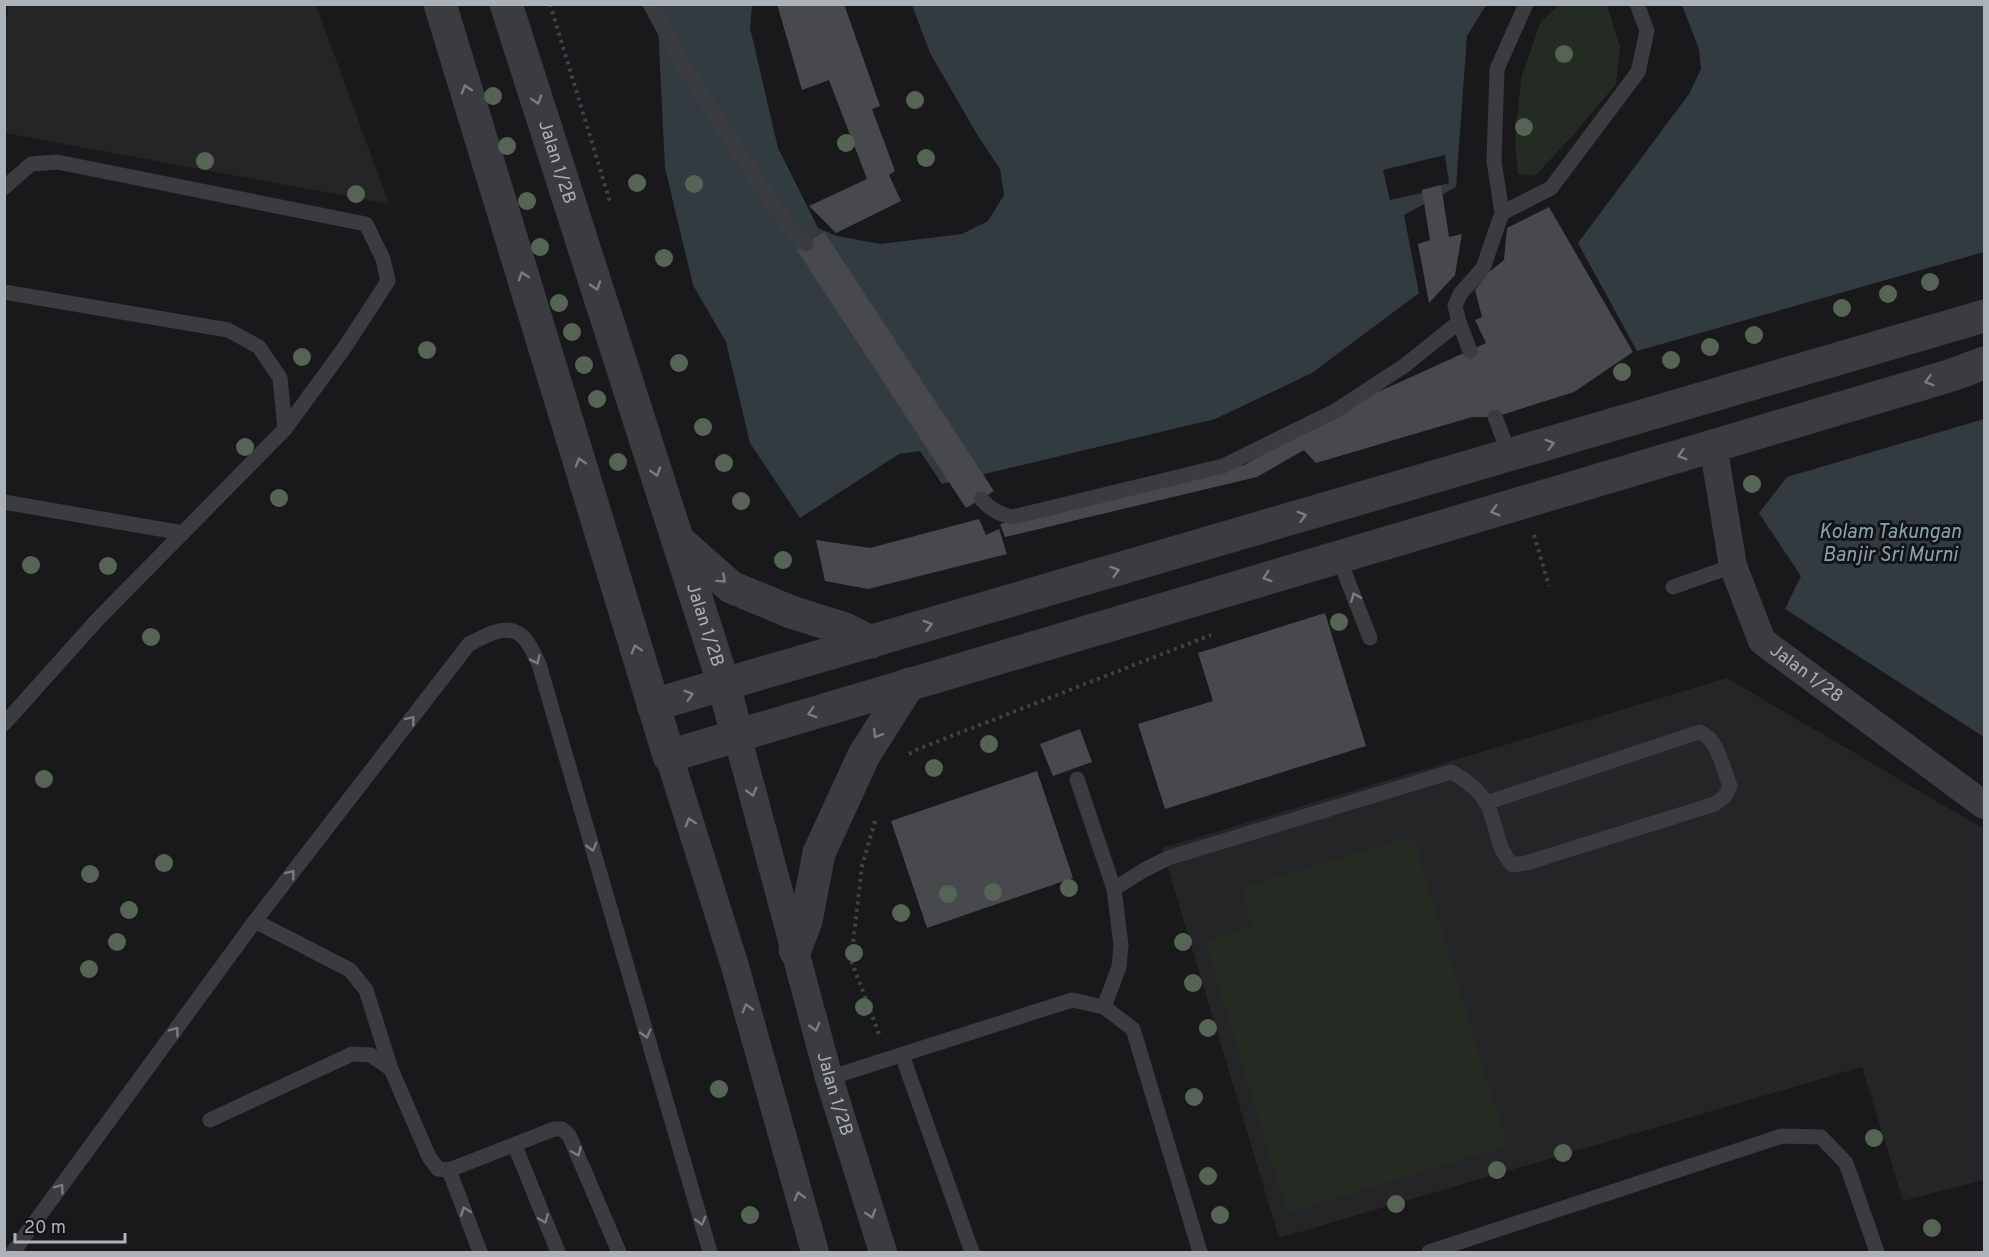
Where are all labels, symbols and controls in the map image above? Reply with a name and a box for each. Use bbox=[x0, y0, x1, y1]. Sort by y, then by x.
one-way arrow bbox=[461, 84, 473, 95]
one-way arrow bbox=[530, 94, 542, 105]
street label: Jalan 1/2B bbox=[532, 117, 581, 207]
one-way arrow bbox=[518, 271, 530, 282]
one-way arrow bbox=[589, 280, 602, 291]
one-way arrow bbox=[1924, 374, 1935, 386]
one-way arrow bbox=[1544, 439, 1555, 451]
one-way arrow bbox=[1677, 448, 1687, 460]
one-way arrow bbox=[574, 457, 587, 468]
one-way arrow bbox=[649, 466, 661, 477]
one-way arrow bbox=[1490, 504, 1501, 516]
one-way arrow bbox=[1296, 511, 1307, 523]
water label: Kolam Takungan Banjir Sri Murni bbox=[1819, 520, 1961, 569]
one-way arrow bbox=[1109, 566, 1120, 578]
one-way arrow bbox=[1262, 570, 1273, 582]
one-way arrow bbox=[715, 572, 725, 583]
street label: Jalan 1/2B bbox=[681, 580, 729, 670]
one-way arrow bbox=[1349, 592, 1362, 603]
one-way arrow bbox=[922, 620, 933, 632]
street label: Jalan 1/28 bbox=[1765, 639, 1847, 708]
one-way arrow bbox=[631, 644, 643, 655]
one-way arrow bbox=[529, 654, 541, 665]
one-way arrow bbox=[684, 689, 694, 702]
one-way arrow bbox=[807, 706, 818, 718]
one-way arrow bbox=[403, 716, 414, 727]
one-way arrow bbox=[873, 727, 884, 738]
one-way arrow bbox=[745, 787, 758, 797]
one-way arrow bbox=[685, 817, 697, 828]
one-way arrow bbox=[585, 841, 597, 852]
one-way arrow bbox=[284, 870, 295, 881]
one-way arrow bbox=[742, 1003, 754, 1014]
one-way arrow bbox=[808, 1021, 821, 1031]
one-way arrow bbox=[168, 1026, 179, 1037]
one-way arrow bbox=[639, 1029, 652, 1039]
street label: Jalan 1/2B bbox=[811, 1050, 858, 1139]
one-way arrow bbox=[570, 1146, 582, 1157]
one-way arrow bbox=[53, 1184, 64, 1195]
one-way arrow bbox=[794, 1191, 807, 1201]
scale bar bbox=[15, 1206, 124, 1244]
one-way arrow bbox=[460, 1206, 472, 1217]
one-way arrow bbox=[864, 1208, 876, 1219]
one-way arrow bbox=[537, 1212, 549, 1223]
one-way arrow bbox=[694, 1216, 706, 1226]
text: 20 m bbox=[24, 1217, 66, 1240]

